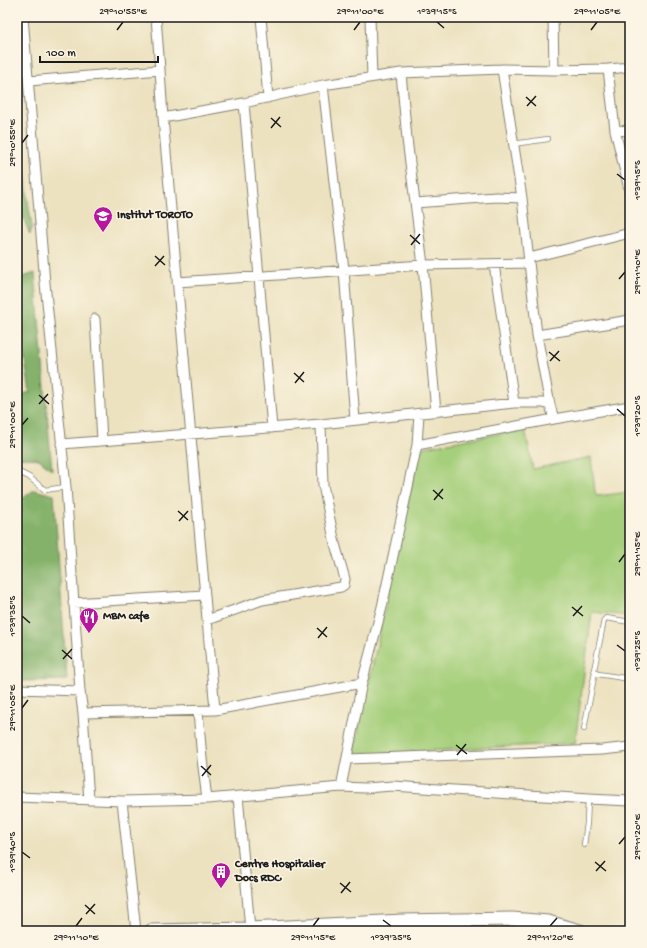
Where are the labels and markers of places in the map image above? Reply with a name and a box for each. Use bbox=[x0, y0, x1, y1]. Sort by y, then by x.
school or university icon: Institut TOROTO bbox=[92, 205, 114, 233]
place label: Institut TOROTO bbox=[117, 209, 194, 223]
restaurant icon: MBM cafe bbox=[78, 606, 100, 634]
place label: MBM cafe bbox=[103, 610, 150, 624]
place label: Centre Hospitalier Docs RDC bbox=[234, 858, 327, 886]
building icon: Centre Hospitalier Docs RDC bbox=[210, 861, 232, 889]

